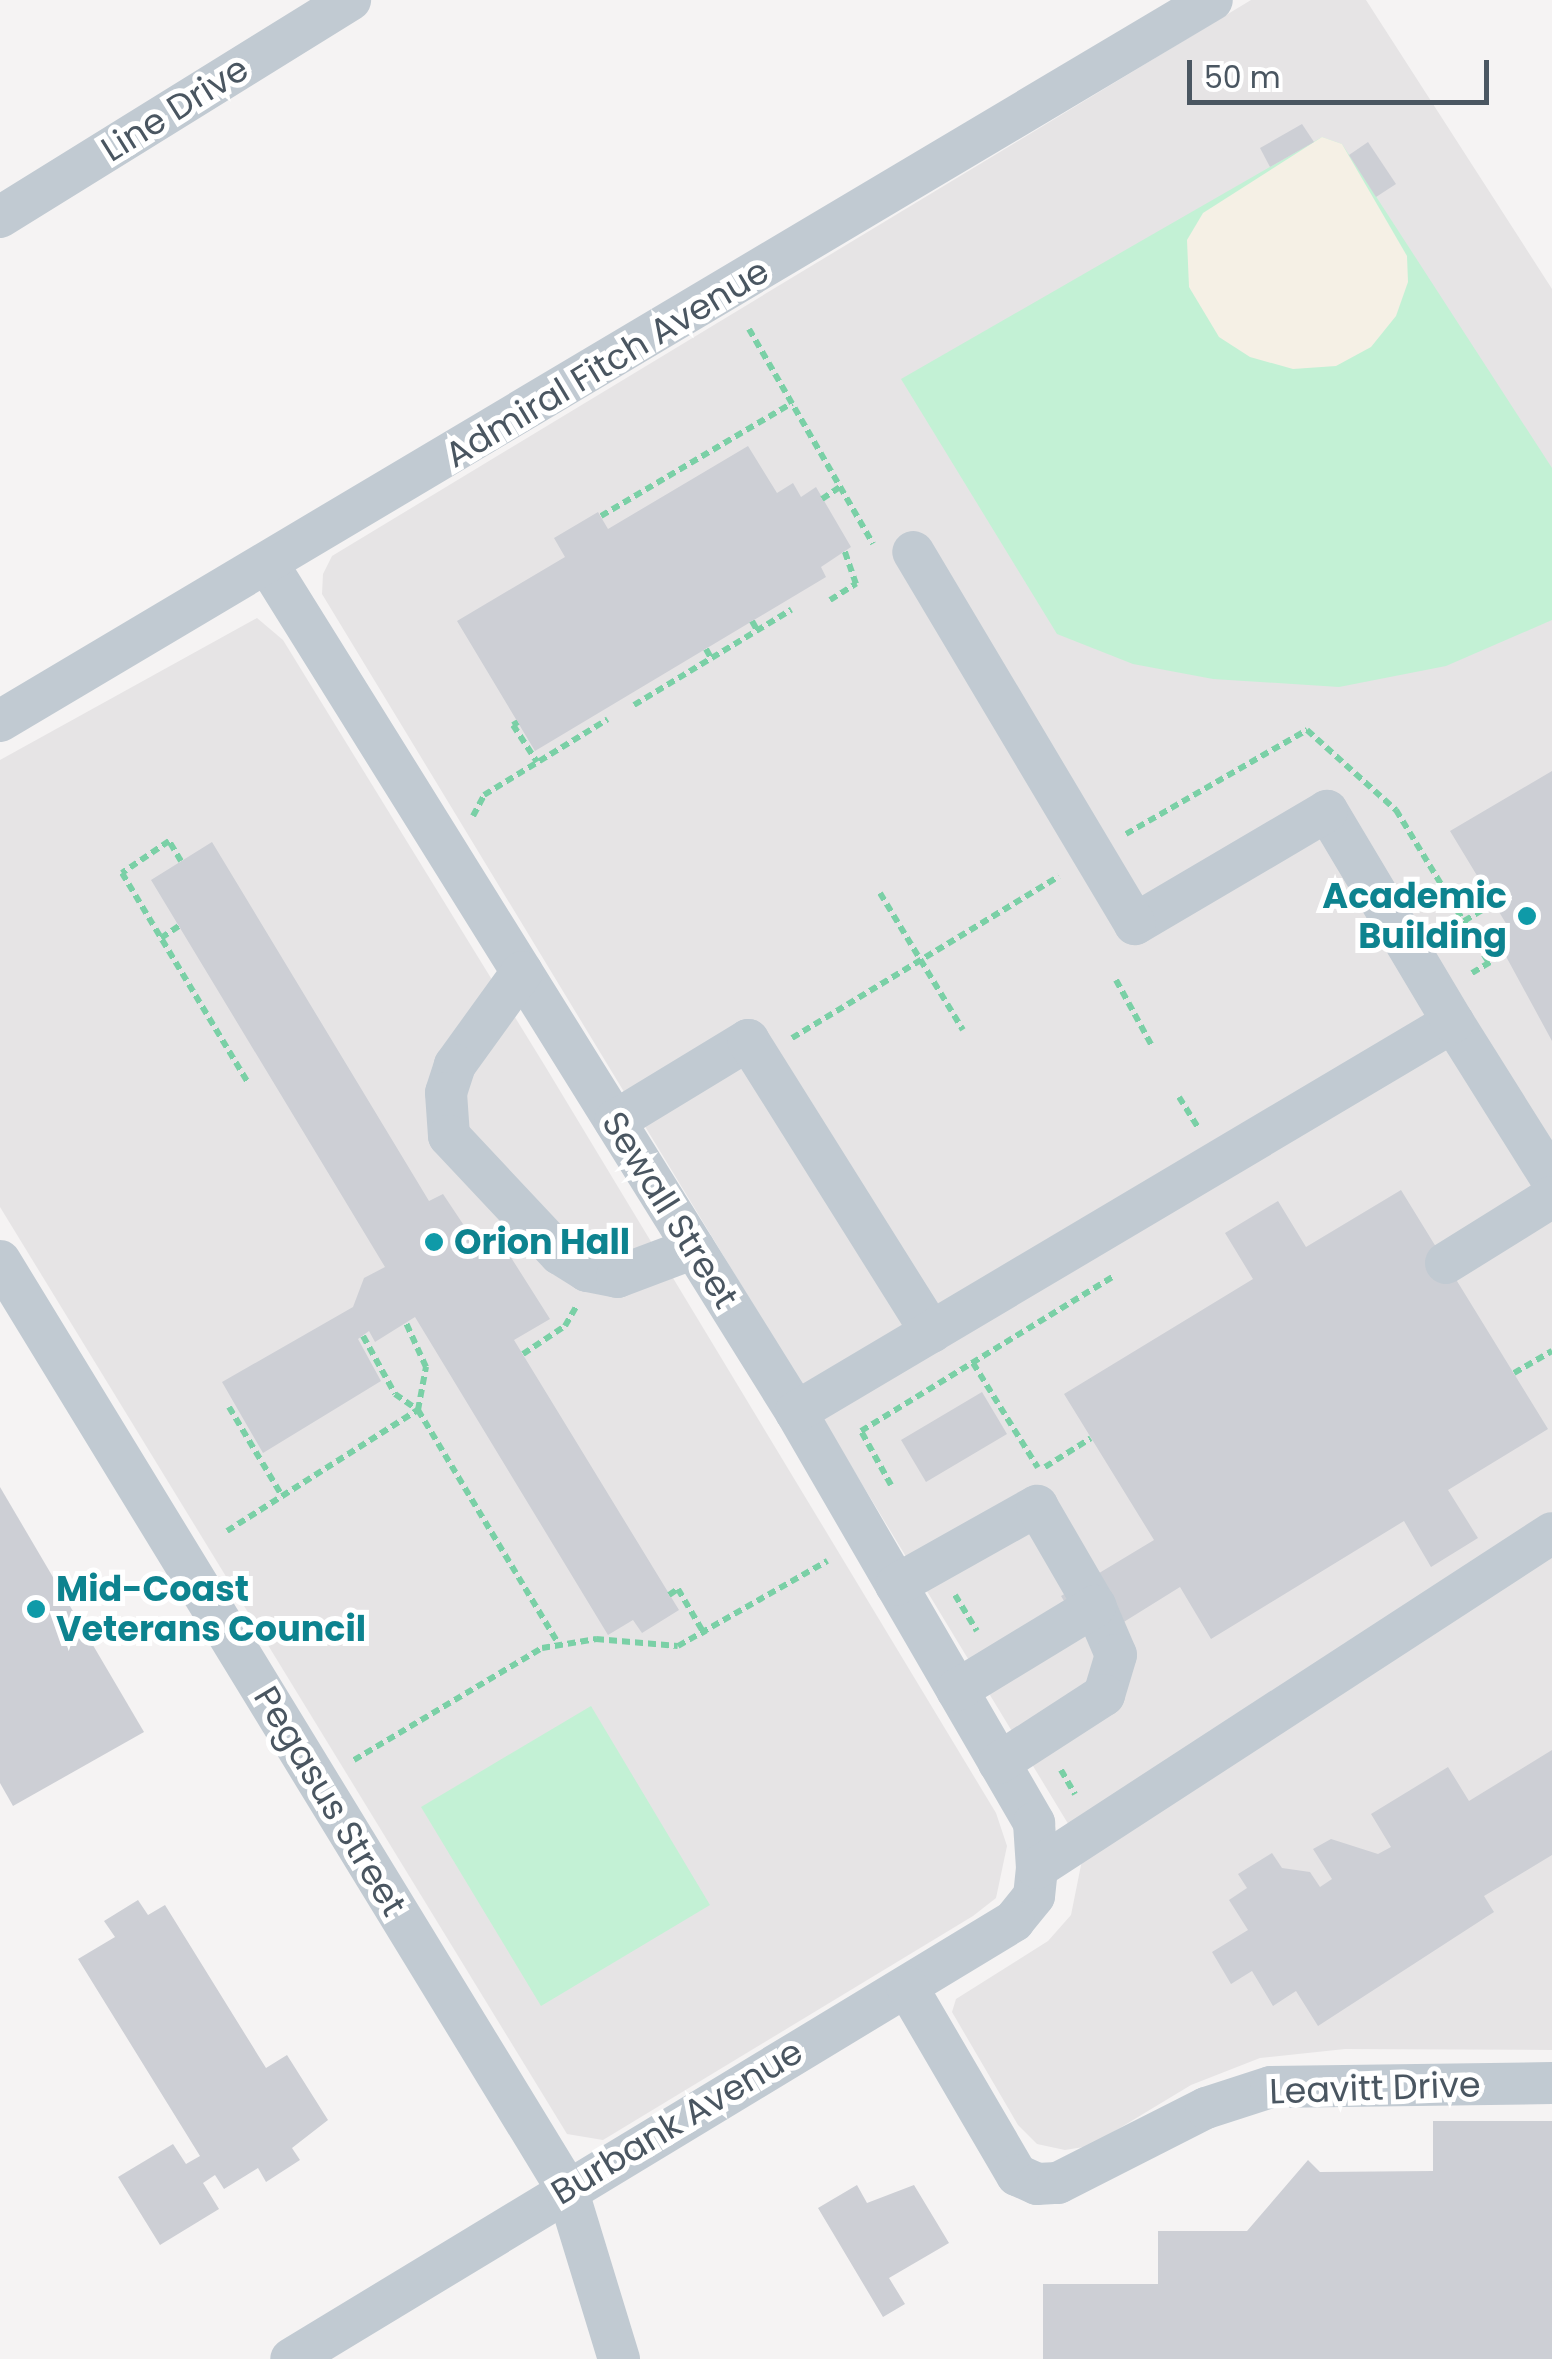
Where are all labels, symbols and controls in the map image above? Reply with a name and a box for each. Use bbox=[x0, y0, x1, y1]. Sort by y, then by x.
scale bar bbox=[1192, 40, 1494, 102]
street label: Line Drive bbox=[94, 47, 256, 171]
text: 50 m bbox=[1204, 56, 1281, 99]
street label: Admiral Fitch Avenue bbox=[438, 250, 776, 476]
place label: Academic Building bbox=[1322, 875, 1507, 957]
marker: Academic Building bbox=[1516, 905, 1538, 927]
street label: Sewall Street bbox=[593, 1104, 747, 1316]
place label: Orion Hall bbox=[454, 1221, 630, 1263]
marker: Orion Hall bbox=[423, 1231, 445, 1253]
place label: Mid-Coast Veterans Council bbox=[56, 1568, 366, 1650]
marker: Mid-Coast Veterans Council bbox=[25, 1598, 47, 1620]
street label: Pegasus Street bbox=[245, 1679, 415, 1923]
street label: Burbank Avenue bbox=[544, 2030, 810, 2214]
street label: Leavitt Drive bbox=[1269, 2063, 1481, 2113]

